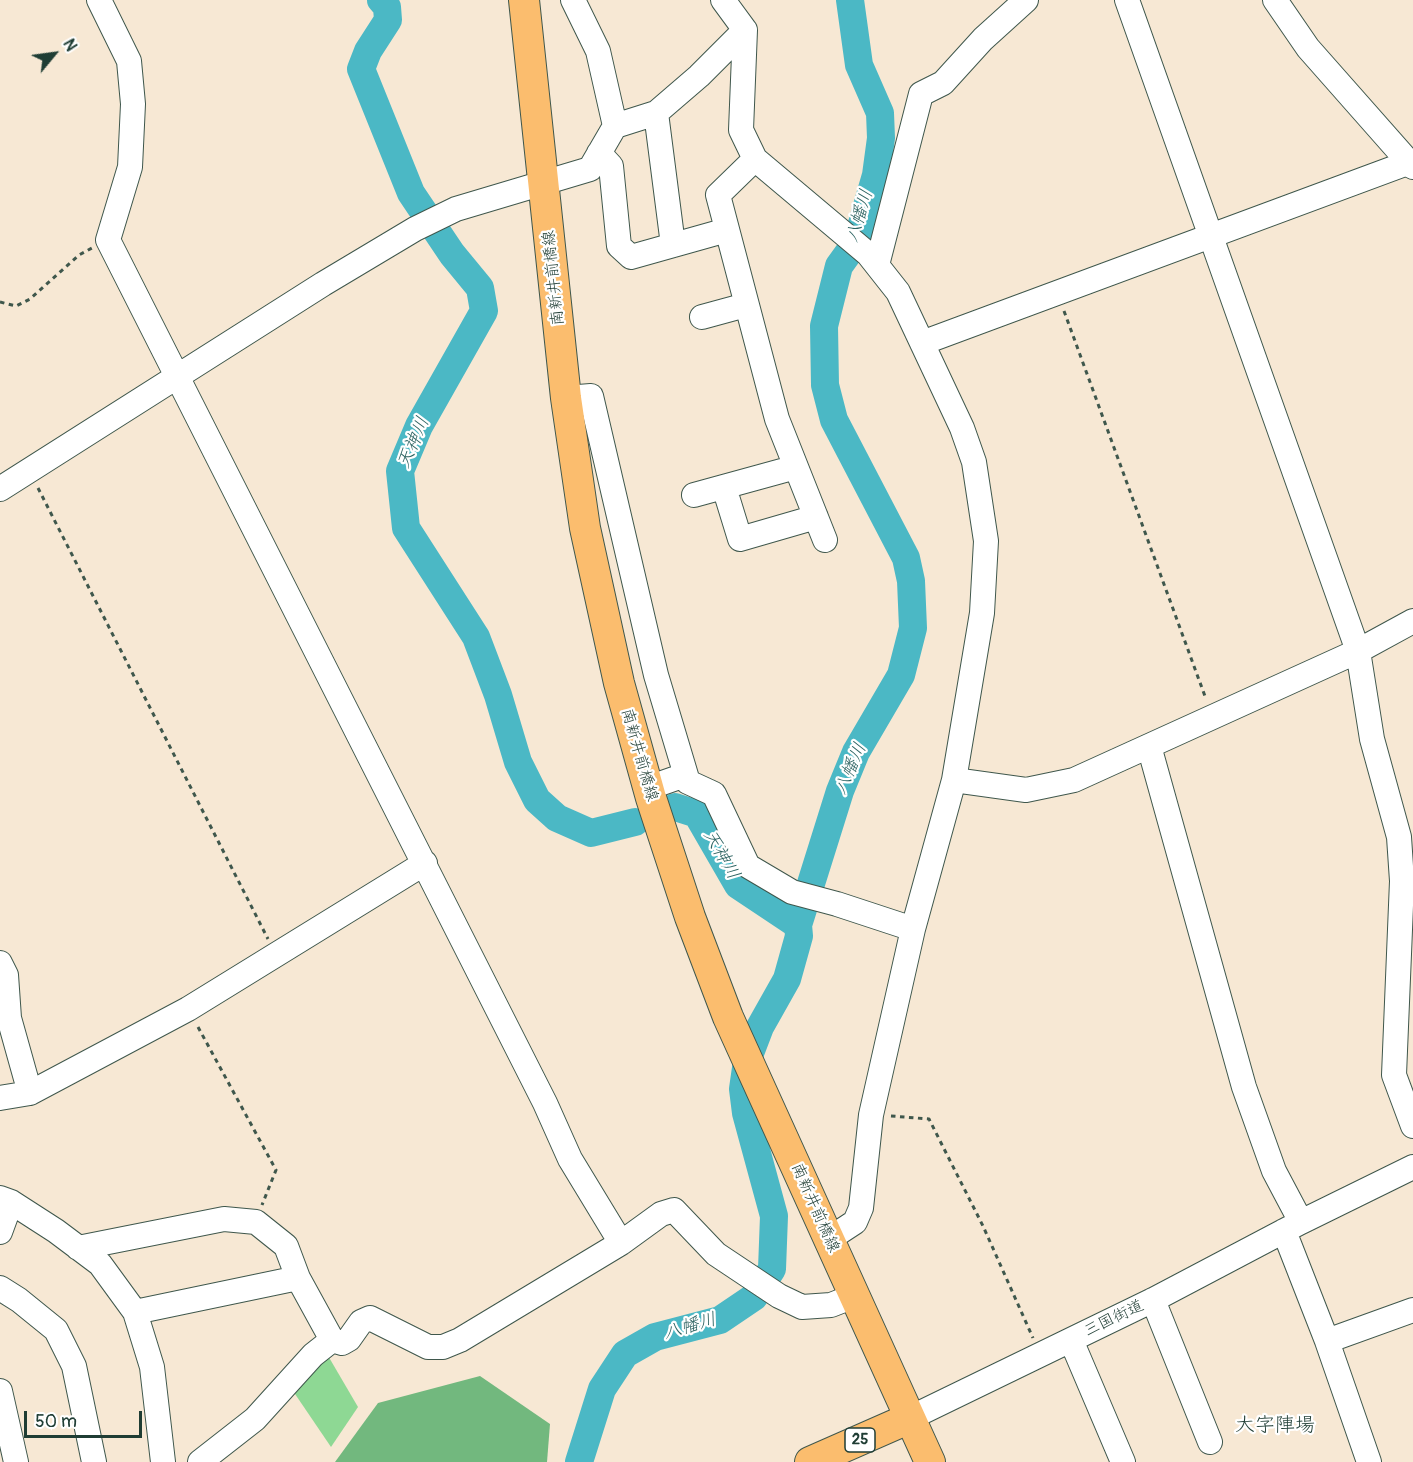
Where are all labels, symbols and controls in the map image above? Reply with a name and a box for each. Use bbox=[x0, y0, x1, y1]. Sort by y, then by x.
north arrow bbox=[24, 24, 84, 84]
text: N bbox=[58, 36, 81, 55]
water label: 八幡川 bbox=[842, 187, 878, 245]
street label: 南新井前橋線 bbox=[539, 229, 569, 327]
water label: 天神川 bbox=[394, 414, 434, 472]
street label: 南新井前橋線 bbox=[617, 706, 661, 804]
water label: 八幡川 bbox=[830, 740, 872, 798]
water label: 天神川 bbox=[698, 826, 744, 884]
street label: 南新井前橋線 bbox=[787, 1160, 843, 1256]
street label: 三国街道 bbox=[1081, 1296, 1147, 1342]
water label: 八幡川 bbox=[661, 1309, 719, 1345]
scale bar bbox=[27, 1399, 146, 1437]
text: 50 m bbox=[35, 1410, 77, 1433]
district label: 大字陣場 bbox=[1235, 1414, 1315, 1438]
road number: 25 bbox=[845, 1428, 875, 1452]

